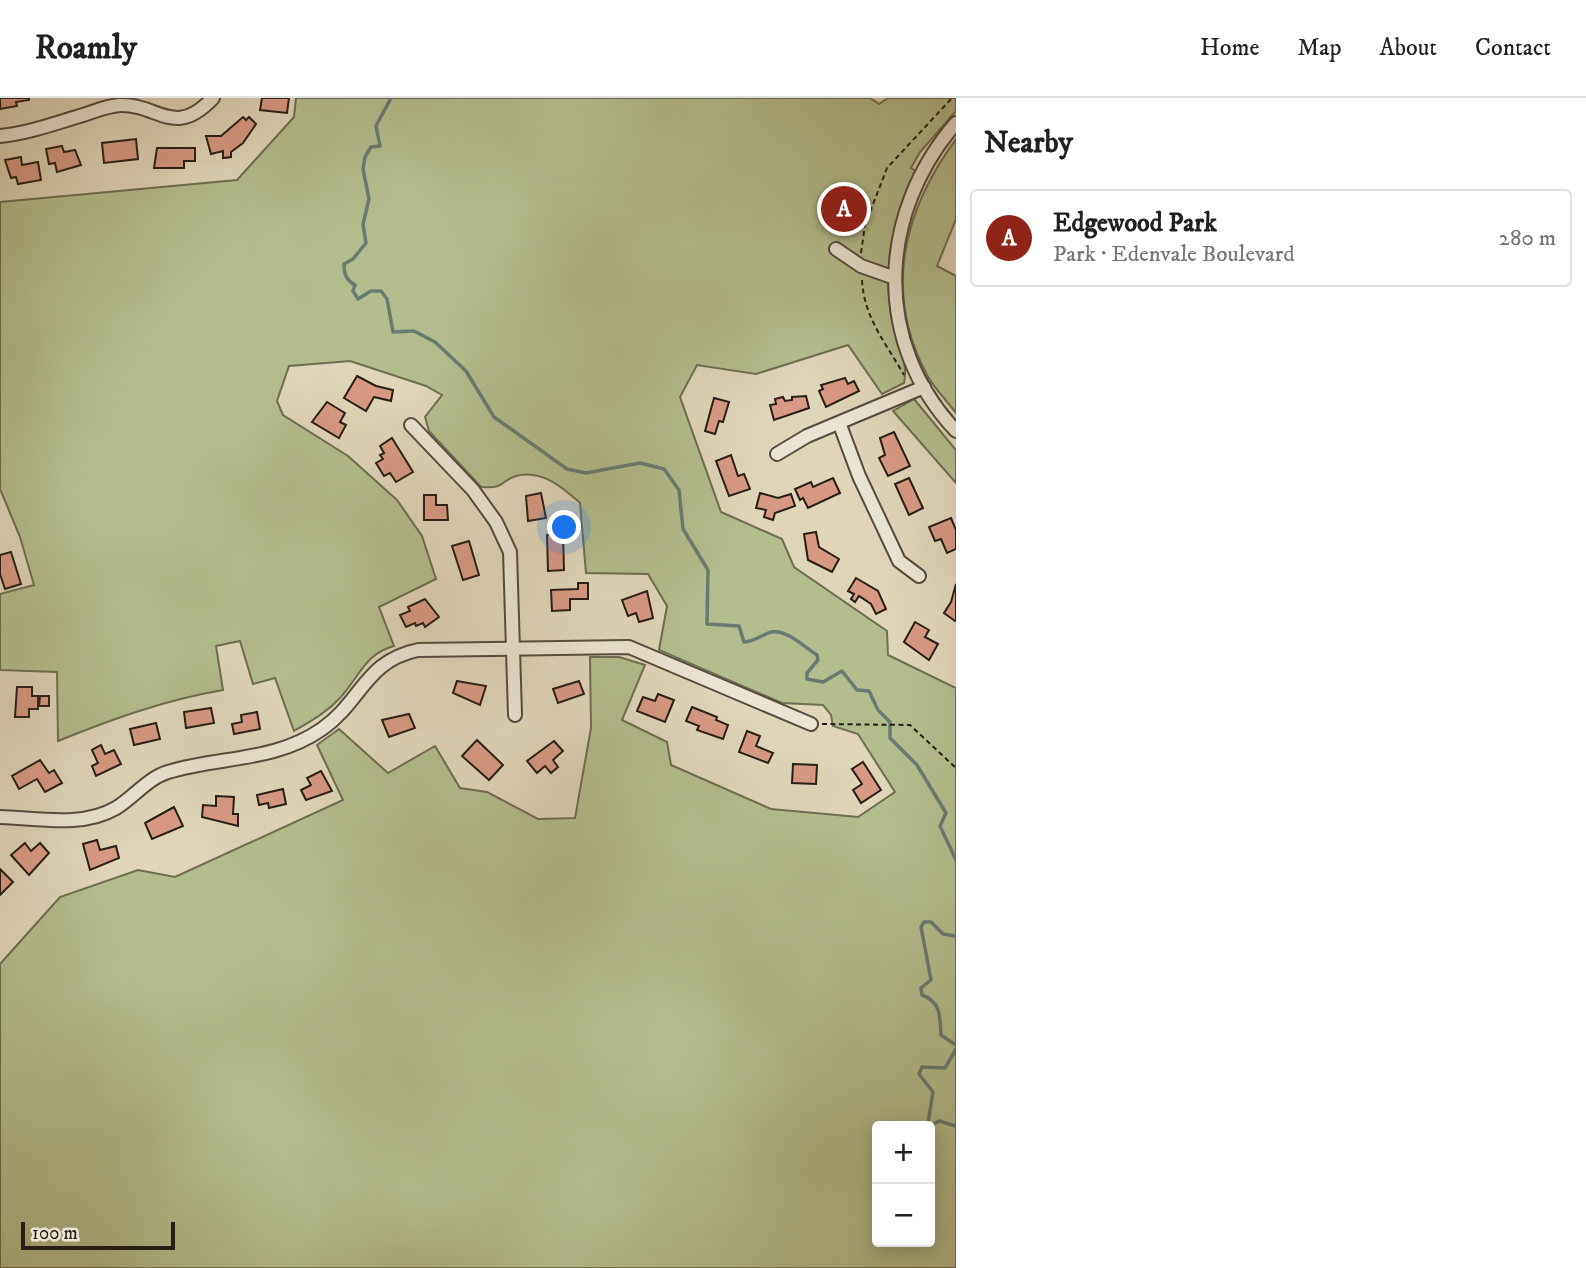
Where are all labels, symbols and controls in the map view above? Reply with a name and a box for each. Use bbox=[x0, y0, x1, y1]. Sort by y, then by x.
text: Roamly bbox=[35, 28, 137, 69]
text: Home bbox=[1200, 33, 1259, 63]
text: Map bbox=[1297, 33, 1342, 63]
text: About bbox=[1380, 33, 1437, 63]
text: Contact bbox=[1475, 33, 1551, 63]
text: Nearby bbox=[984, 125, 1073, 162]
pin: A bbox=[821, 183, 867, 235]
text: Edgewood Park bbox=[1053, 207, 1217, 240]
text: A bbox=[1002, 224, 1016, 253]
text: 280 m bbox=[1499, 224, 1556, 253]
text: Park · Edenvale Boulevard bbox=[1053, 240, 1295, 269]
your location bbox=[547, 510, 581, 544]
map controls bbox=[872, 1121, 935, 1247]
button: + bbox=[872, 1121, 935, 1184]
button: − bbox=[872, 1184, 935, 1247]
scale bar bbox=[21, 1219, 175, 1251]
text: 100 m bbox=[32, 1222, 78, 1245]

